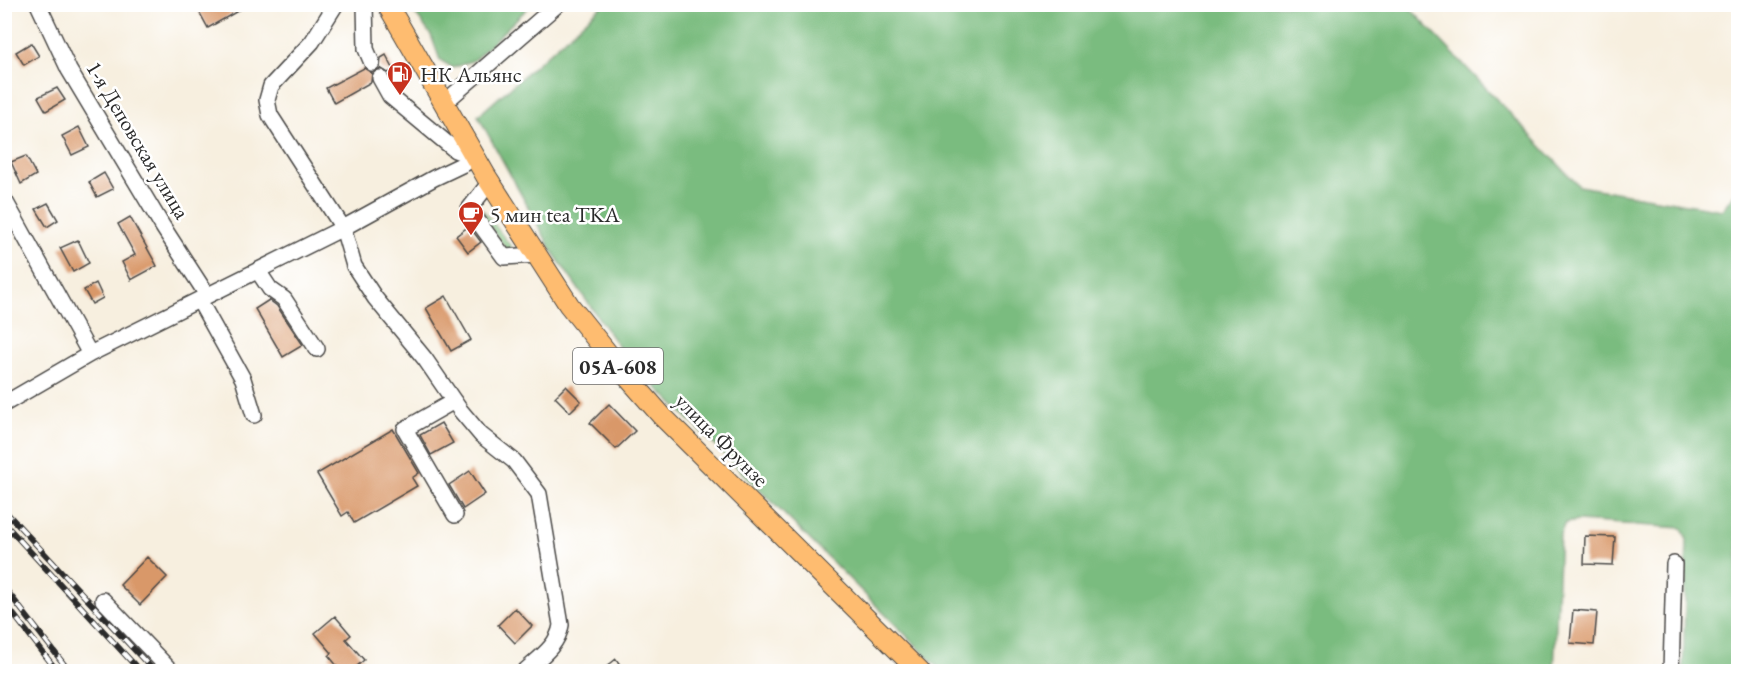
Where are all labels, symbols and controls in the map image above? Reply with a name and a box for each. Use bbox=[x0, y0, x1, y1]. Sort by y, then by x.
street label: 1-я Деповская улица bbox=[79, 56, 197, 225]
fuel station icon: НК Альянс bbox=[385, 59, 415, 97]
place label: НК Альянс bbox=[420, 60, 522, 89]
cafe icon: 5 мин tea TKA bbox=[456, 199, 486, 237]
place label: 5 мин tea TKA bbox=[490, 200, 621, 229]
road number: 05А-608 bbox=[573, 348, 663, 384]
street label: улица Фрунзе bbox=[669, 387, 776, 494]

